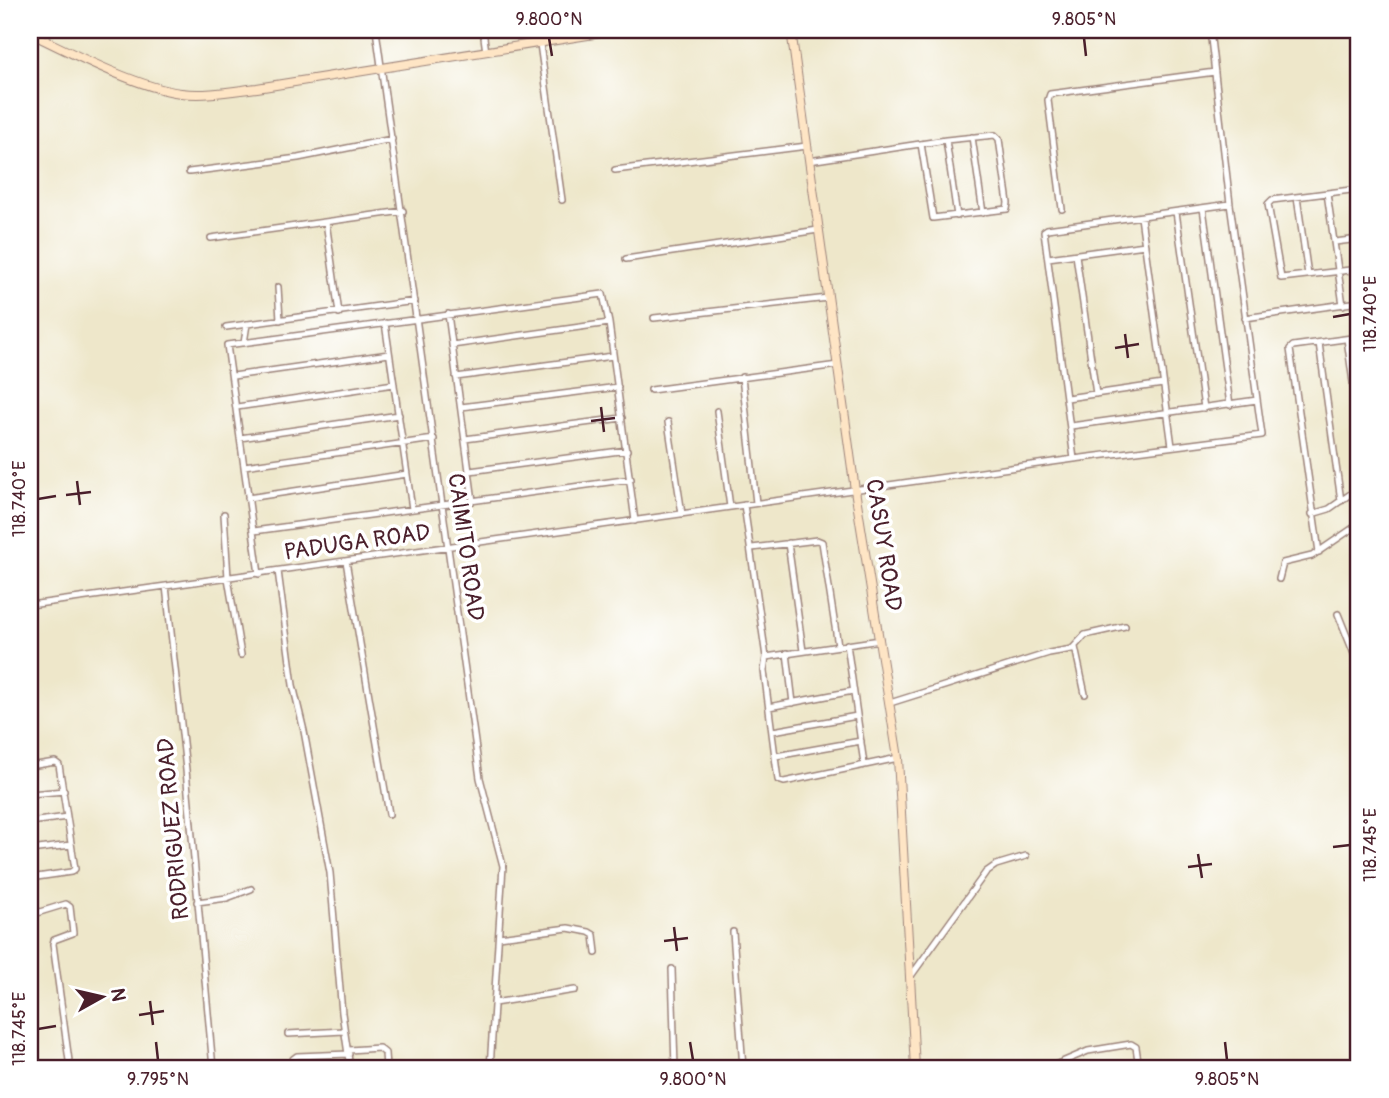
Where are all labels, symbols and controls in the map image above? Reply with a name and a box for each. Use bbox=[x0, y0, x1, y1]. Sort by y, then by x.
text: 9.800°N bbox=[516, 8, 582, 31]
text: 9.805°N bbox=[1052, 8, 1116, 31]
text: 118.740°E bbox=[1359, 276, 1382, 352]
text: 118.740°E bbox=[8, 461, 31, 537]
street label: CAIMITO ROAD bbox=[441, 472, 491, 622]
street label: CASUY ROAD bbox=[859, 477, 909, 613]
street label: PADUGA ROAD bbox=[282, 517, 432, 567]
street label: RODRIGUEZ ROAD bbox=[151, 737, 195, 921]
text: 118.745°E bbox=[1359, 808, 1382, 882]
north arrow bbox=[66, 962, 136, 1032]
text: N bbox=[105, 987, 131, 1003]
text: 118.745°E bbox=[8, 992, 31, 1066]
text: 9.795°N bbox=[127, 1068, 189, 1091]
text: 9.800°N bbox=[660, 1068, 726, 1091]
text: 9.805°N bbox=[1195, 1068, 1259, 1091]

